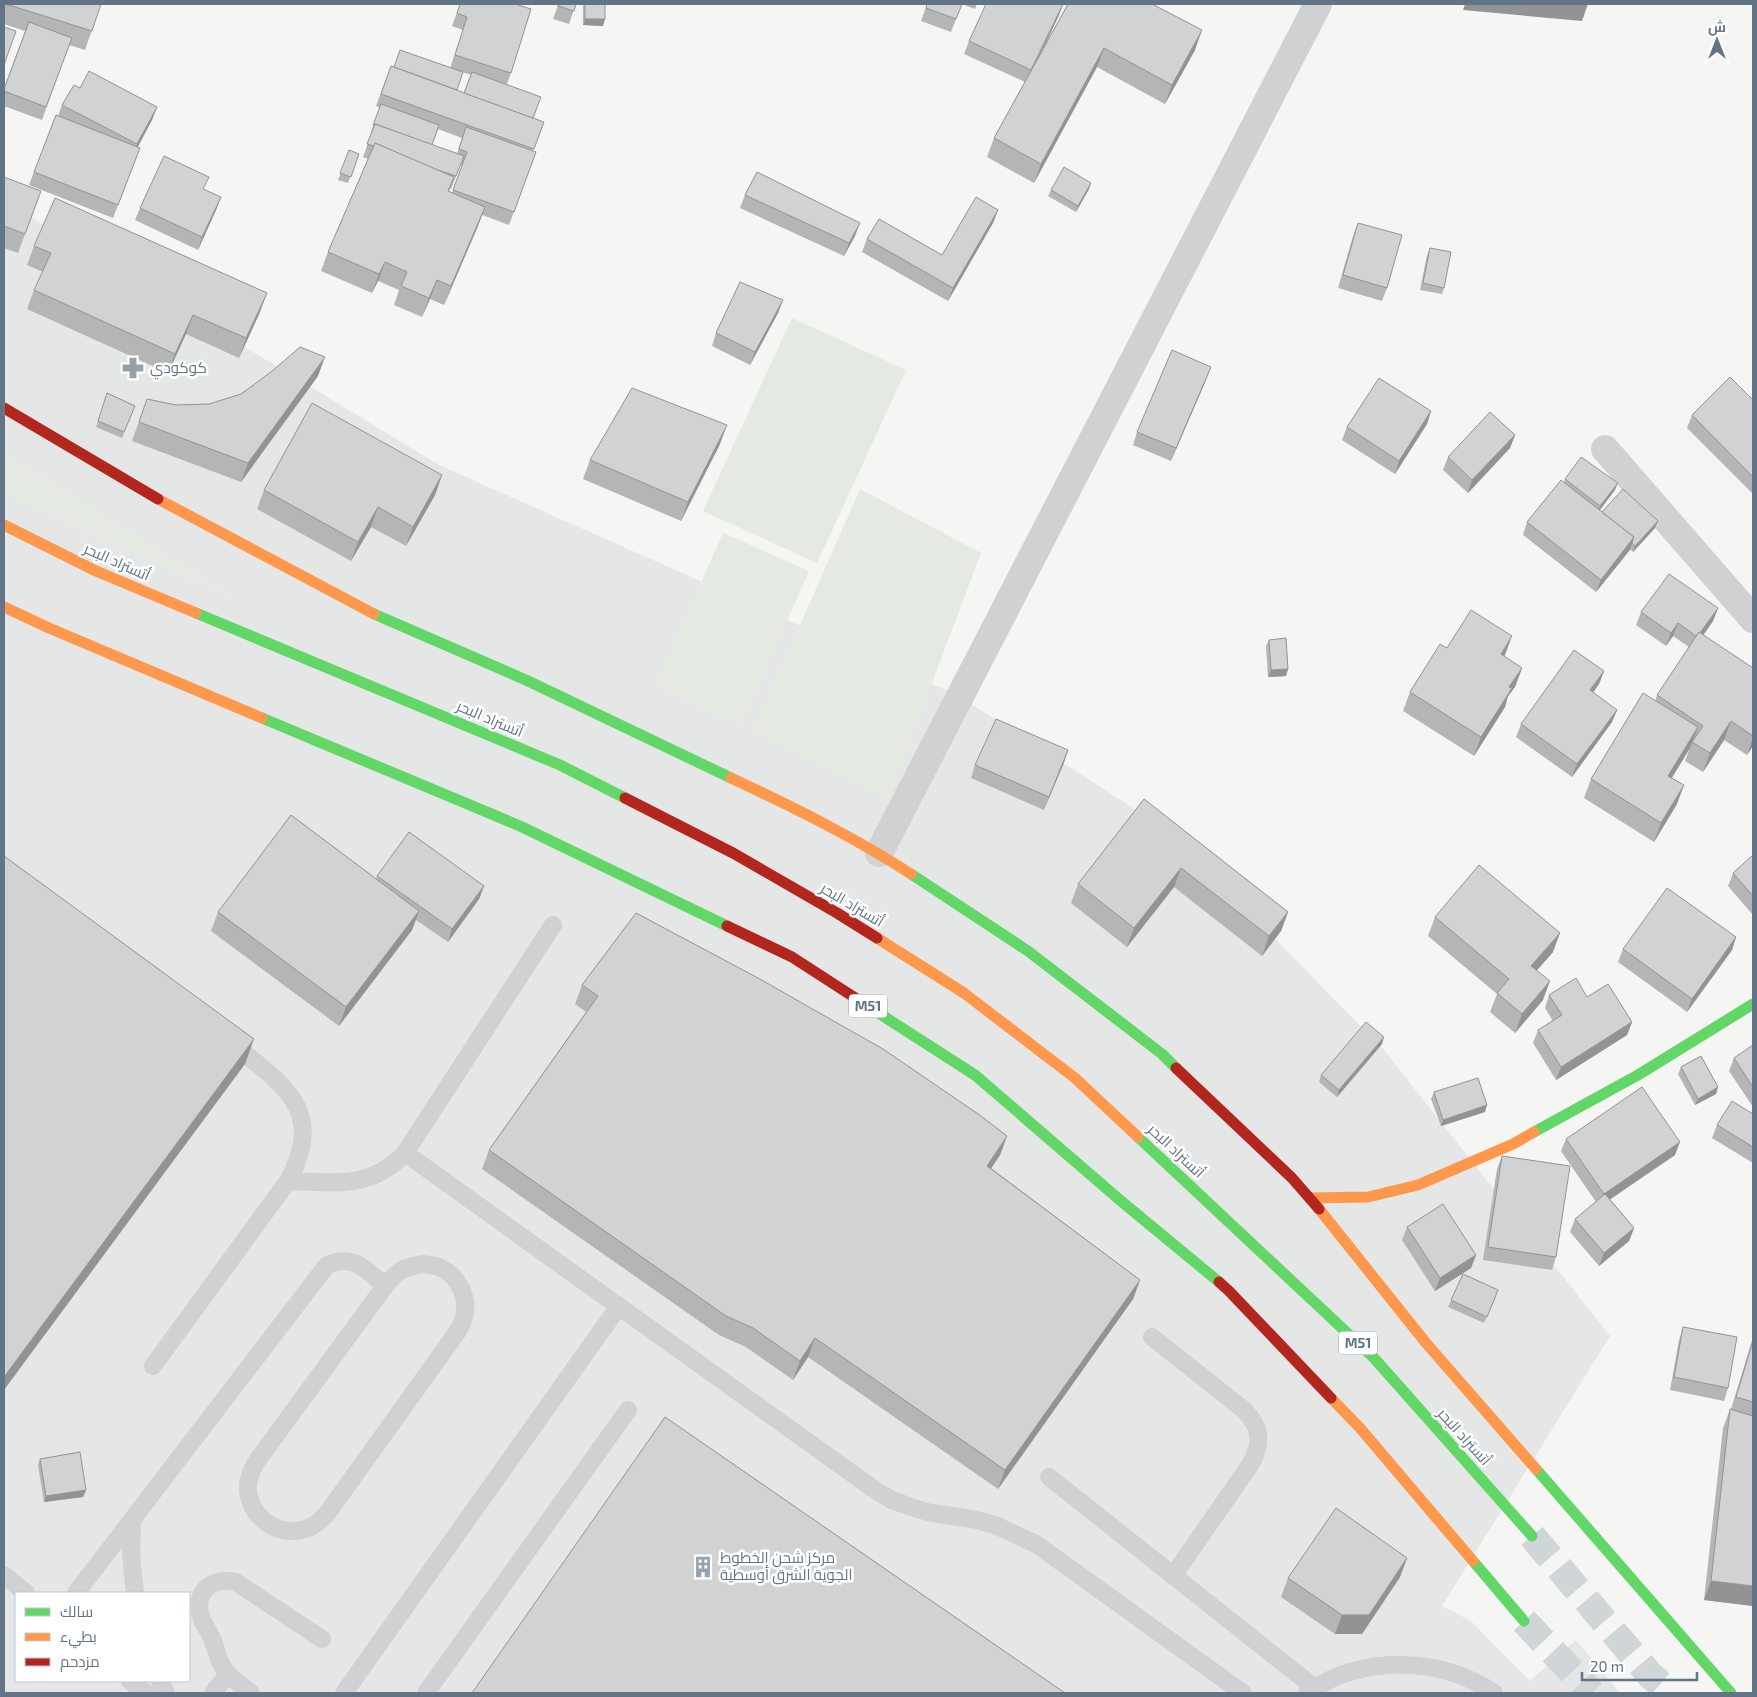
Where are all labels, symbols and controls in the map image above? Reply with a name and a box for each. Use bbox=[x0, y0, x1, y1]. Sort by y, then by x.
north arrow bbox=[1692, 15, 1742, 65]
text: ش bbox=[1708, 18, 1726, 36]
pharmacy icon: كوكودي bbox=[120, 355, 146, 381]
place label: كوكودي bbox=[150, 358, 207, 380]
street label: أتستراد البحر bbox=[80, 538, 153, 585]
street label: أتستراد البحر bbox=[453, 696, 526, 741]
street label: أتستراد البحر bbox=[816, 878, 887, 931]
road number: M51 bbox=[849, 994, 887, 1018]
street label: أتستراد البحر bbox=[1143, 1119, 1209, 1182]
road number: M51 bbox=[1339, 1332, 1377, 1355]
street label: أتستراد البحر bbox=[1433, 1403, 1495, 1469]
place label: مركز شحن الخطوط الجوية الشرق أوسطية bbox=[720, 1548, 852, 1585]
building icon: مركز شحن الخطوط الجوية الشرق أوسطية bbox=[690, 1554, 716, 1580]
legend bbox=[15, 1592, 190, 1682]
text: سالك bbox=[60, 1602, 93, 1620]
text: بطيء bbox=[60, 1627, 97, 1649]
scale bar bbox=[1582, 1650, 1697, 1682]
text: مزدحم bbox=[60, 1652, 100, 1672]
text: 20 m bbox=[1590, 1657, 1624, 1675]

